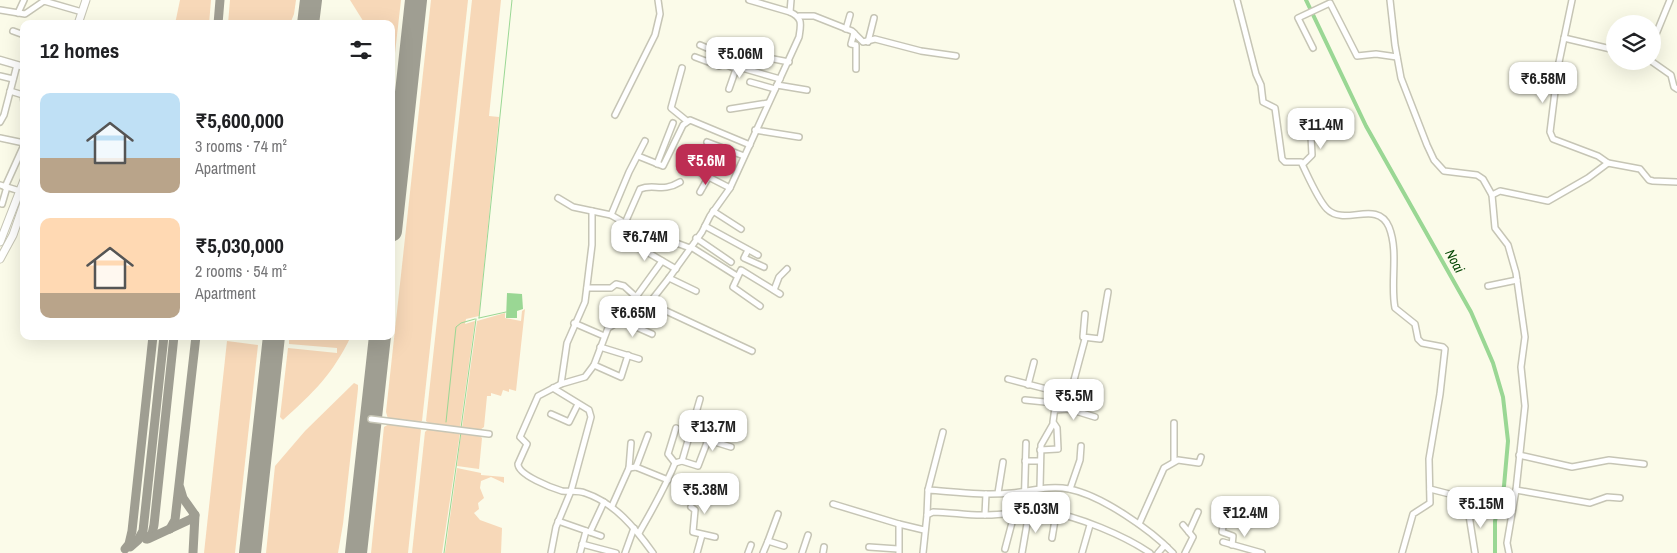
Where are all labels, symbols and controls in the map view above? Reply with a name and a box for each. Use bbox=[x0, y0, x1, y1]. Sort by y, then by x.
map controls bbox=[1606, 15, 1661, 70]
button: layers bbox=[1606, 15, 1661, 70]
text: 12 homes bbox=[40, 36, 119, 65]
icon: filters bbox=[347, 36, 375, 64]
pin: ₹5.06M bbox=[699, 36, 781, 79]
text: ₹5.06M bbox=[717, 42, 763, 64]
pin: ₹6.58M bbox=[1502, 62, 1584, 104]
text: ₹6.58M bbox=[1520, 67, 1566, 89]
text: ₹5,600,000 bbox=[195, 106, 284, 135]
pin: ₹11.4M bbox=[1280, 108, 1362, 150]
icon: home bbox=[80, 113, 140, 173]
text: ₹11.4M bbox=[1298, 113, 1344, 135]
text: 3 rooms · 74 m² bbox=[195, 135, 287, 157]
pin: ₹5.6M bbox=[671, 144, 741, 186]
text: ₹5.6M bbox=[687, 149, 725, 171]
text: Apartment bbox=[195, 157, 256, 179]
pin: ₹6.74M bbox=[604, 220, 686, 262]
text: ₹6.74M bbox=[622, 225, 668, 247]
text: ₹5,030,000 bbox=[195, 231, 284, 260]
icon: home bbox=[80, 238, 140, 298]
water label: Noai bbox=[1441, 246, 1469, 277]
text: 2 rooms · 54 m² bbox=[195, 260, 287, 282]
text: Apartment bbox=[195, 282, 256, 304]
pin: ₹6.65M bbox=[592, 296, 674, 338]
text: ₹6.65M bbox=[610, 301, 656, 323]
pin: ₹5.5M bbox=[1039, 378, 1109, 421]
text: ₹5.5M bbox=[1055, 384, 1093, 406]
pin: ₹13.7M bbox=[672, 410, 754, 452]
text: ₹13.7M bbox=[690, 415, 736, 437]
pin: ₹5.38M bbox=[664, 472, 746, 515]
text: ₹5.38M bbox=[682, 478, 728, 500]
pin: ₹5.15M bbox=[1440, 486, 1522, 529]
pin: ₹5.03M bbox=[995, 492, 1077, 534]
text: ₹5.15M bbox=[1458, 492, 1504, 514]
pin: ₹12.4M bbox=[1204, 496, 1286, 538]
text: ₹5.03M bbox=[1013, 497, 1059, 519]
text: ₹12.4M bbox=[1222, 501, 1268, 523]

